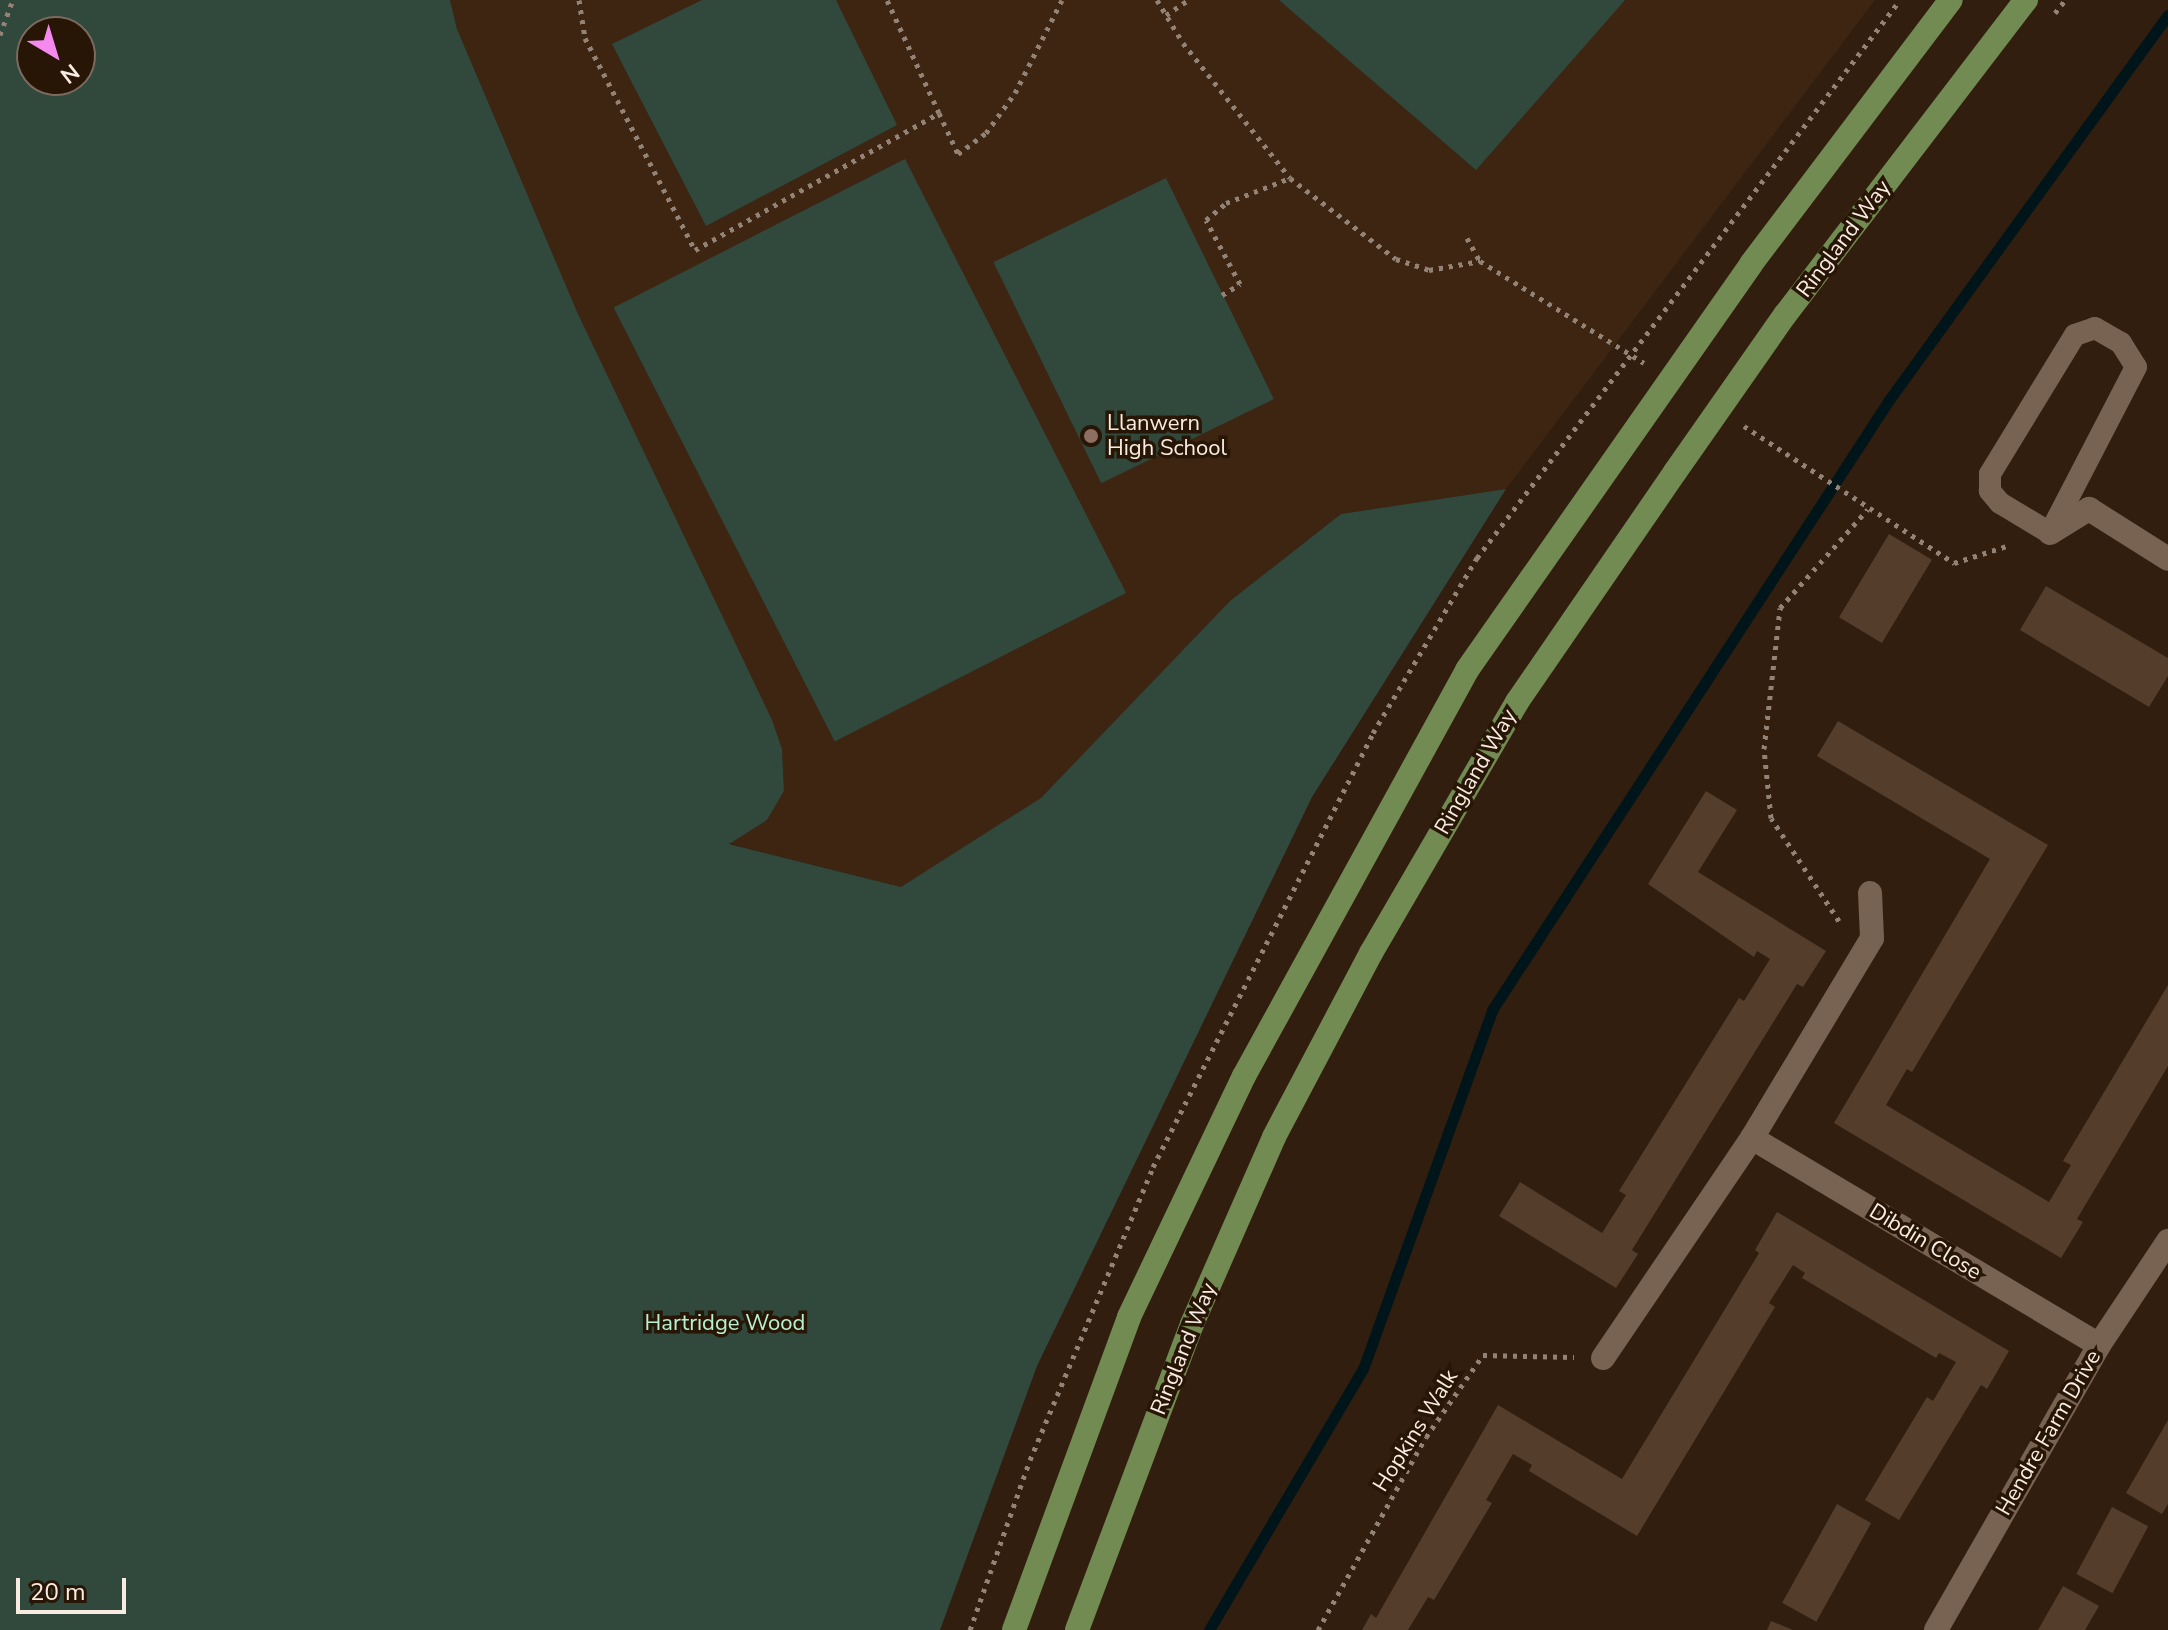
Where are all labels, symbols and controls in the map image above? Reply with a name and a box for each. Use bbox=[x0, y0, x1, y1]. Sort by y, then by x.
north arrow bbox=[16, 16, 96, 96]
text: N bbox=[54, 56, 85, 90]
street label: Ringland Way bbox=[1791, 175, 1897, 303]
place label: Llanwern High School bbox=[1107, 410, 1227, 462]
marker: Llanwern High School bbox=[1082, 427, 1100, 445]
street label: Ringland Way bbox=[1430, 705, 1522, 839]
street label: Dibdin Close bbox=[1864, 1198, 1986, 1286]
street label: Ringland Way bbox=[1146, 1279, 1222, 1419]
park label: Hartridge Wood bbox=[645, 1311, 805, 1337]
street label: Hendre Farm Drive bbox=[1991, 1346, 2107, 1520]
street label: Hopkins Walk bbox=[1368, 1365, 1464, 1497]
scale bar bbox=[20, 1562, 130, 1612]
text: 20 m bbox=[30, 1576, 86, 1608]

